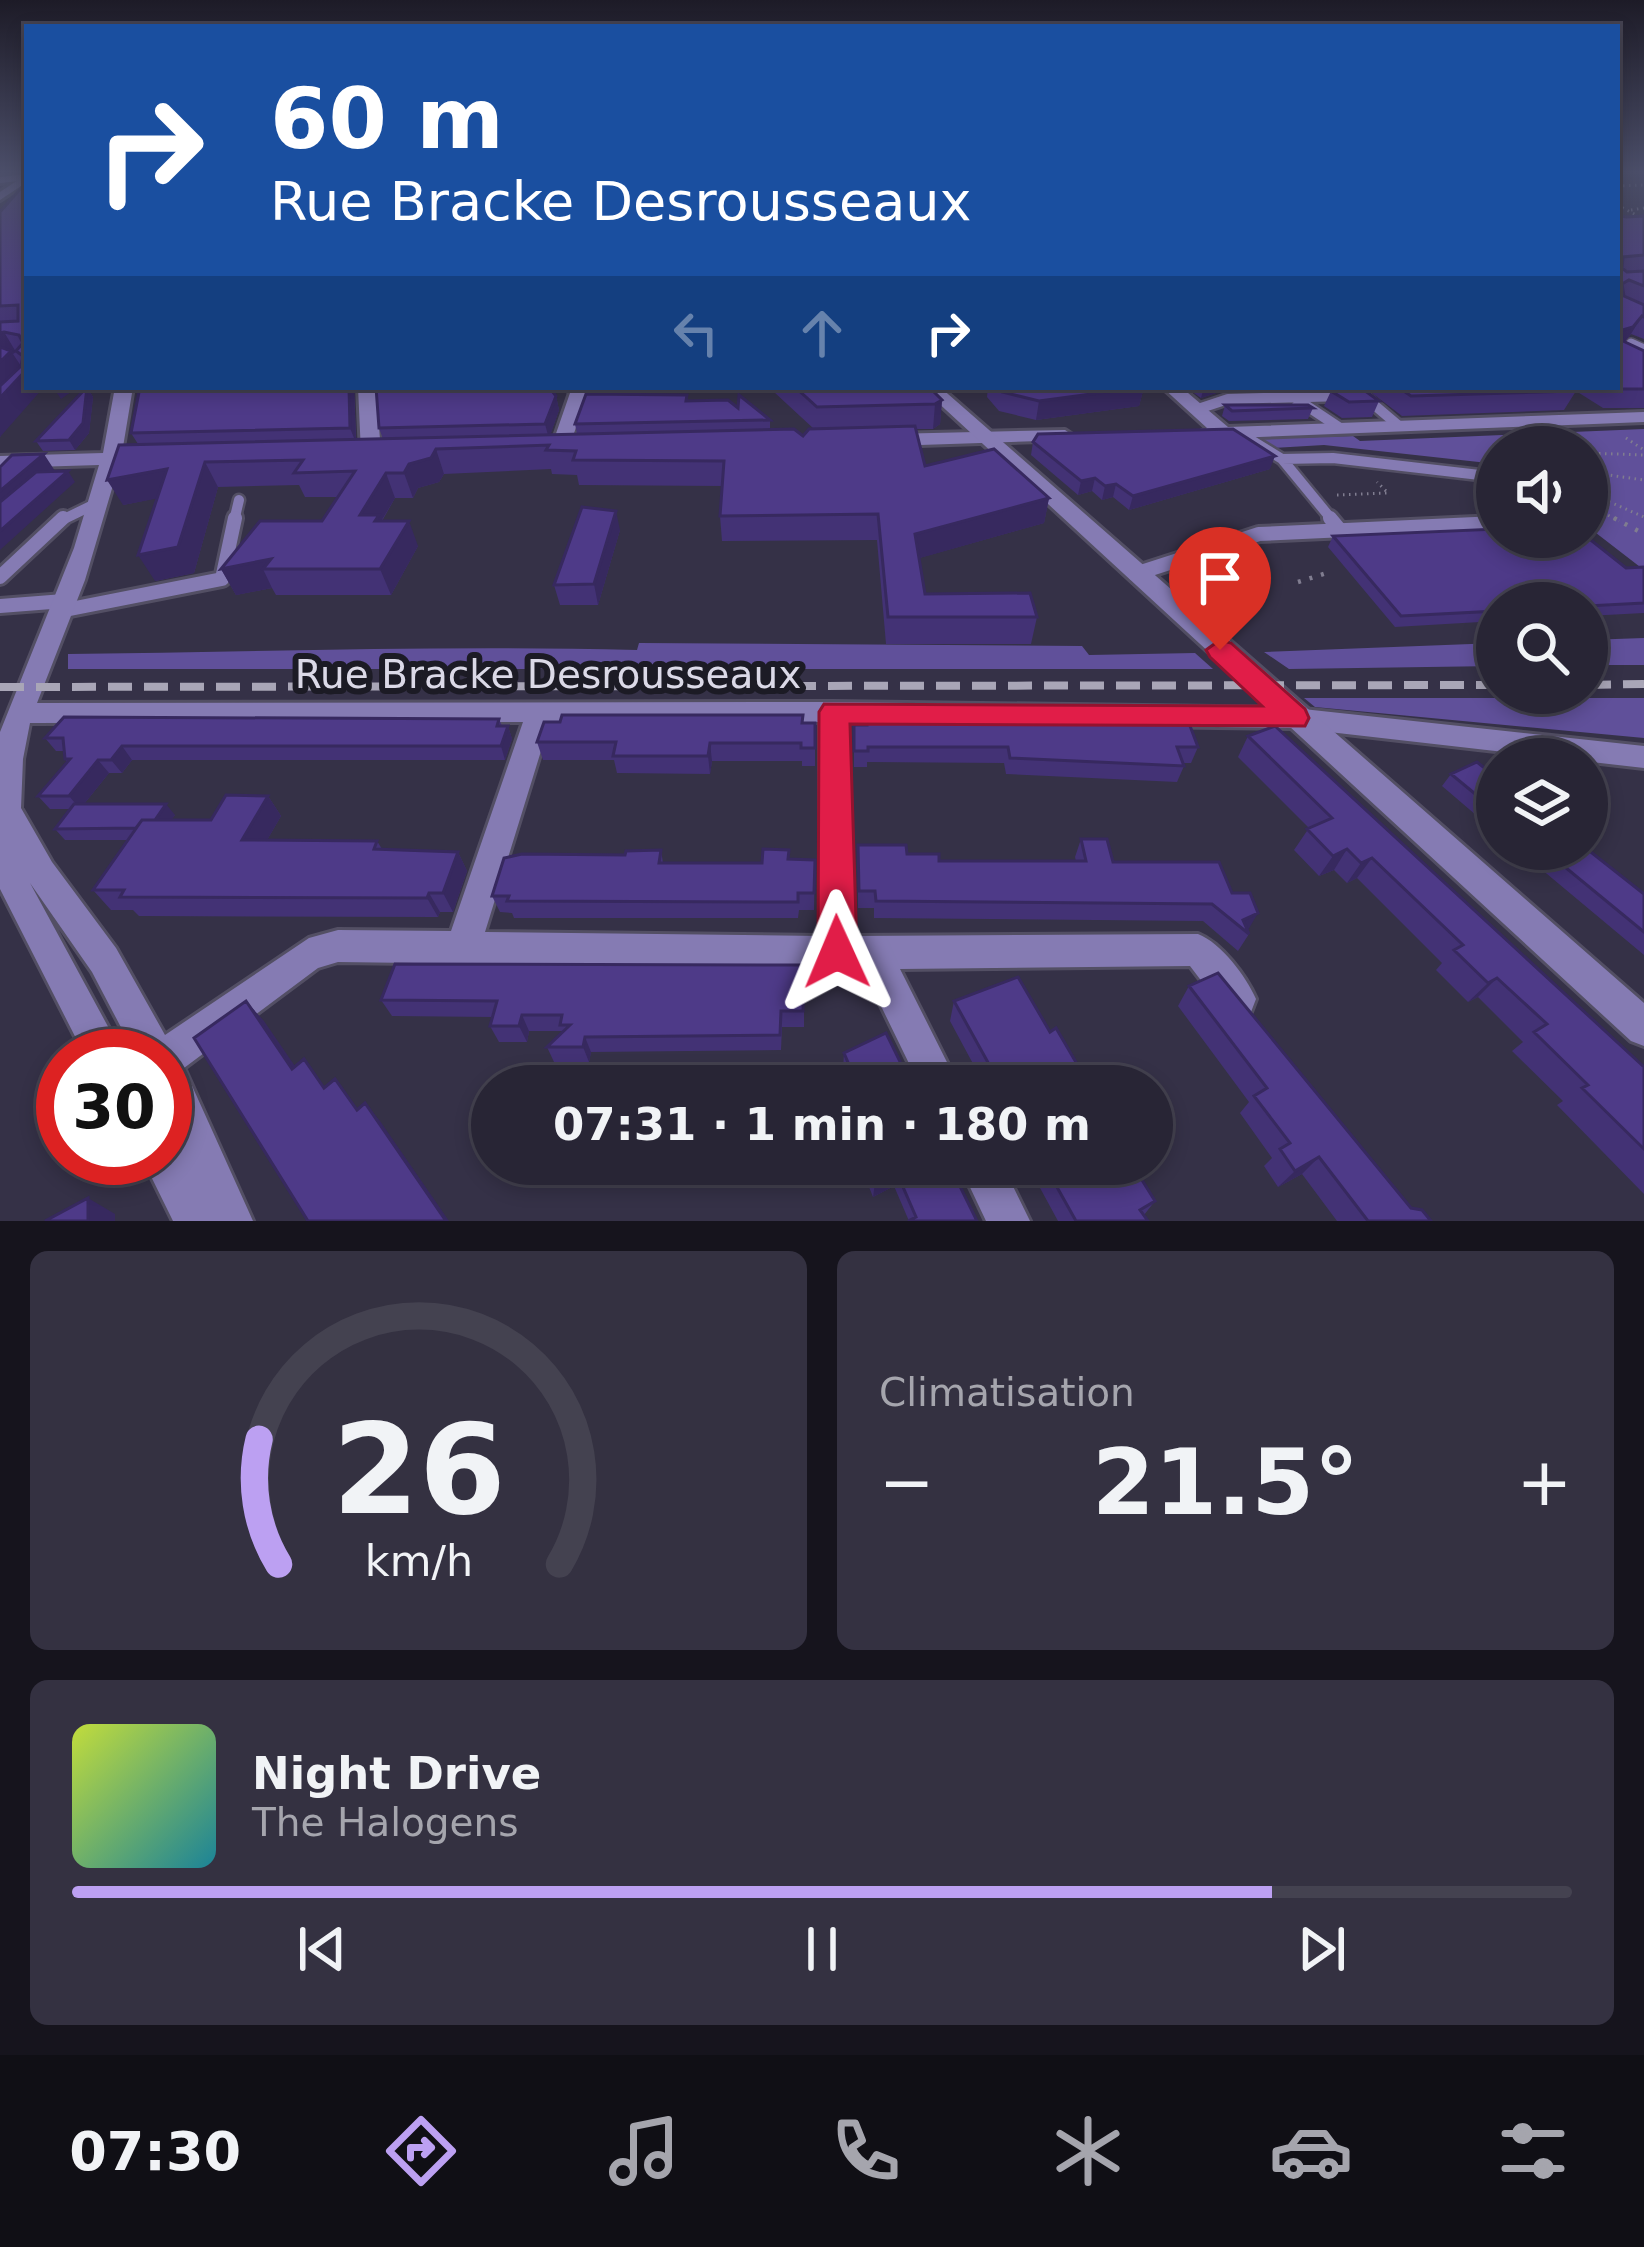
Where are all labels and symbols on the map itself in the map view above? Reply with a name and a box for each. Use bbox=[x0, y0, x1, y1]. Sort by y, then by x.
pin bbox=[1169, 527, 1271, 650]
street label: Rue Bracke Desrousseaux bbox=[295, 652, 801, 697]
position arrow bbox=[774, 889, 900, 1015]
speed limit sign: 30 bbox=[36, 1029, 192, 1185]

